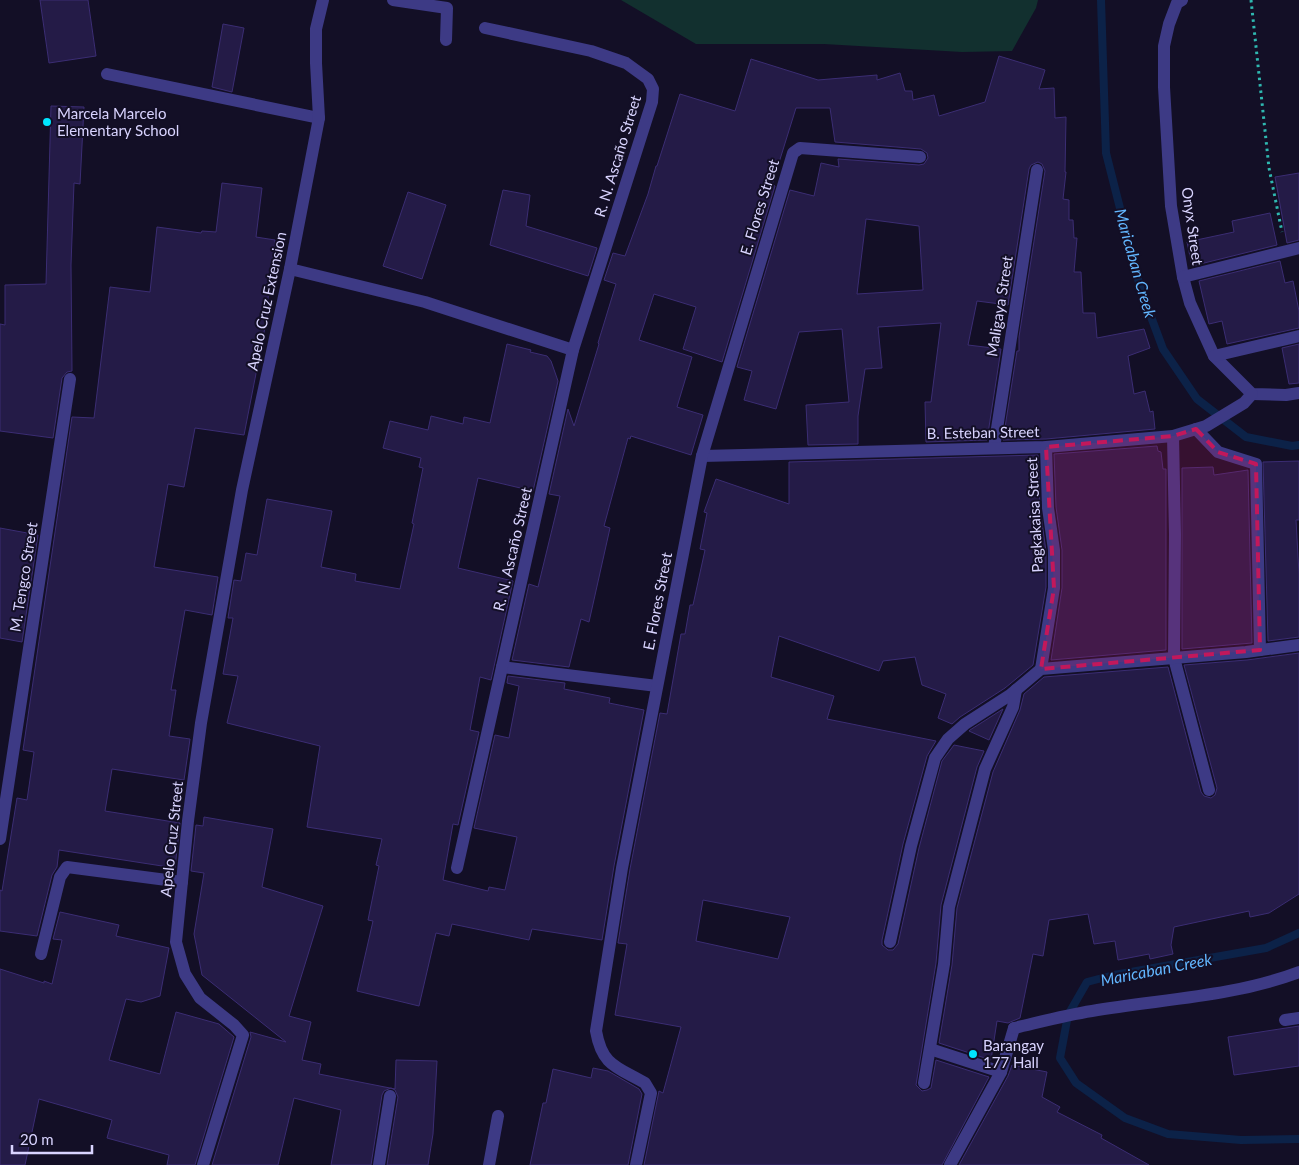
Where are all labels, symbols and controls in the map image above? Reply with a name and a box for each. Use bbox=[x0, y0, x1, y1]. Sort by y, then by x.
street label: R. N. Ascaño Street bbox=[590, 92, 644, 219]
place label: Marcela Marcelo Elementary School bbox=[57, 104, 179, 139]
marker: Marcela Marcelo Elementary School bbox=[41, 116, 53, 128]
street label: E. Flores Street bbox=[736, 156, 782, 257]
street label: Onyx Street bbox=[1179, 186, 1207, 267]
water label: Maricaban Creek bbox=[1111, 206, 1161, 320]
street label: Apelo Cruz Extension bbox=[242, 230, 290, 372]
street label: Maligaya Street bbox=[982, 254, 1016, 358]
street label: B. Esteban Street bbox=[926, 422, 1040, 442]
street label: Pagkakaisa Street bbox=[1022, 456, 1046, 573]
street label: R. N. Ascaño Street bbox=[489, 485, 535, 613]
street label: M. Tengco Street bbox=[5, 520, 41, 633]
street label: E. Flores Street bbox=[639, 550, 675, 651]
street label: Apelo Cruz Street bbox=[156, 780, 186, 898]
water label: Maricaban Creek bbox=[1099, 949, 1214, 989]
place label: Barangay 177 Hall bbox=[983, 1036, 1044, 1071]
marker: Barangay 177 Hall bbox=[967, 1048, 979, 1060]
scale bar bbox=[12, 1122, 92, 1154]
text: 20 m bbox=[20, 1130, 54, 1148]

